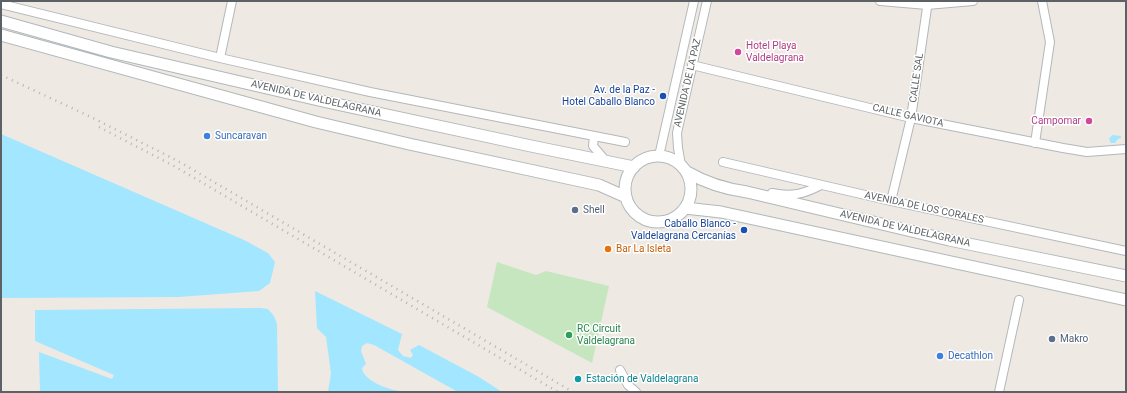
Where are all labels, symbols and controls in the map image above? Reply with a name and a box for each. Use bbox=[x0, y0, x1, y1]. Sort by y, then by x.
street label: AVENIDA DE LA PAZ bbox=[672, 37, 704, 129]
place label: Hotel Playa Valdelagrana bbox=[746, 40, 804, 64]
marker: Hotel Playa Valdelagrana bbox=[733, 47, 743, 57]
street label: CALLE SAL bbox=[908, 53, 926, 103]
street label: AVENIDA DE VALDELAGRANA bbox=[250, 78, 382, 120]
place label: Av. de la Paz - Hotel Caballo Blanco bbox=[562, 84, 655, 108]
marker: Av. de la Paz - Hotel Caballo Blanco bbox=[658, 91, 668, 101]
street label: CALLE GAVIOTA bbox=[871, 102, 945, 130]
place label: Campomar bbox=[1031, 115, 1081, 127]
marker: Campomar bbox=[1084, 116, 1094, 126]
place label: Suncaravan bbox=[215, 130, 267, 142]
marker: Suncaravan bbox=[202, 131, 212, 141]
street label: AVENIDA DE LOS CORALES bbox=[863, 189, 985, 227]
place label: Shell bbox=[583, 204, 605, 216]
marker: Shell bbox=[570, 205, 580, 215]
street label: AVENIDA DE VALDELAGRANA bbox=[839, 208, 971, 250]
place label: Caballo Blanco - Valdelagrana Cercanías bbox=[631, 218, 736, 242]
marker: Caballo Blanco - Valdelagrana Cercanías bbox=[739, 225, 749, 235]
place label: Bar La Isleta bbox=[616, 243, 671, 255]
marker: Bar La Isleta bbox=[603, 244, 613, 254]
place label: RC Circuit Valdelagrana bbox=[577, 323, 635, 346]
marker: RC Circuit Valdelagrana bbox=[564, 330, 574, 340]
place label: Makro bbox=[1060, 333, 1088, 345]
marker: Makro bbox=[1047, 334, 1057, 344]
place label: Decathlon bbox=[948, 350, 993, 362]
marker: Decathlon bbox=[935, 351, 945, 361]
place label: Estación de Valdelagrana bbox=[586, 373, 698, 385]
marker: Estación de Valdelagrana bbox=[573, 374, 583, 384]

